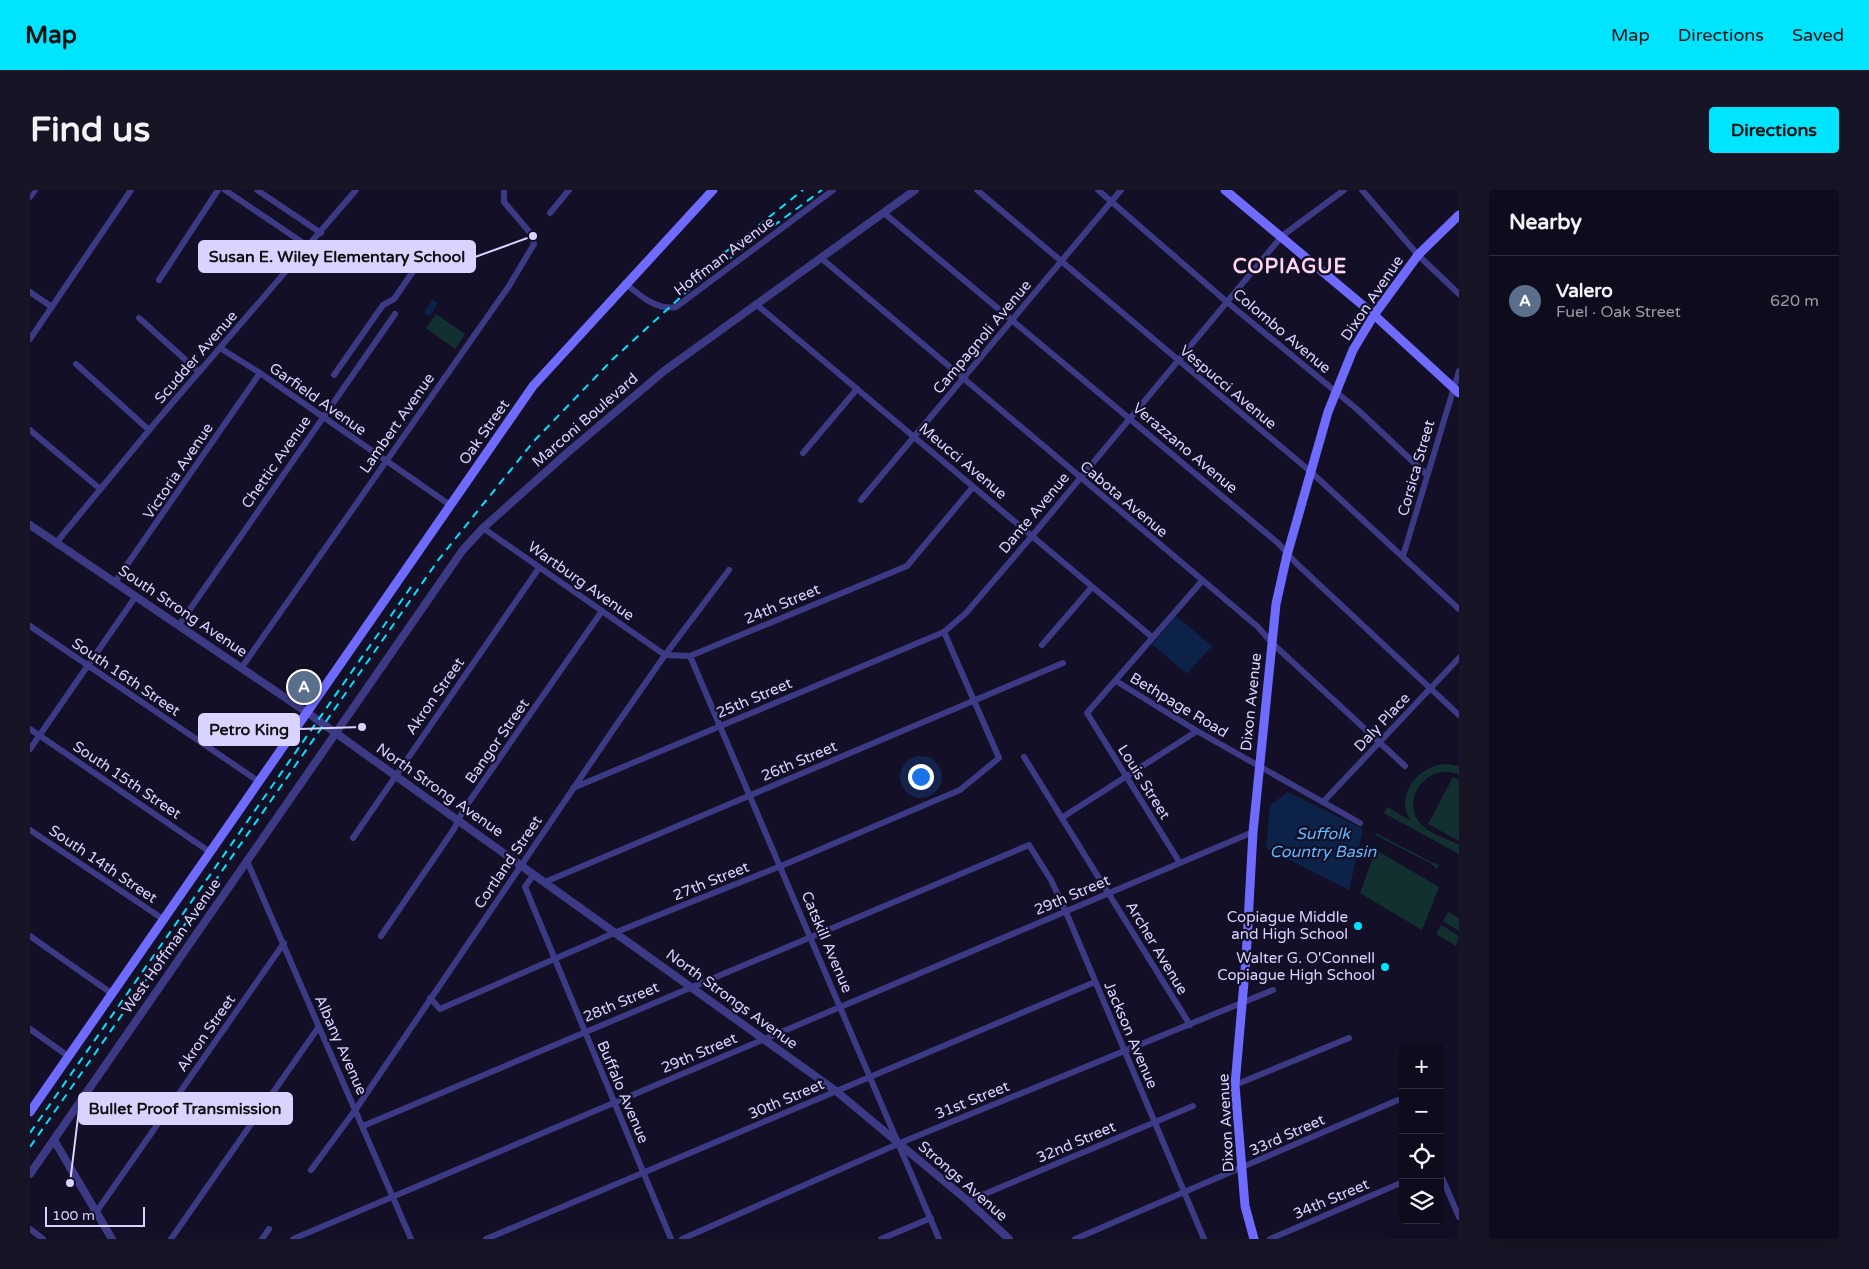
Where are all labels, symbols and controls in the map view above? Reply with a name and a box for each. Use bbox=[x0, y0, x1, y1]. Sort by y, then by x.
text: Map bbox=[25, 21, 77, 50]
text: Map bbox=[1611, 24, 1650, 46]
text: Directions bbox=[1678, 24, 1764, 46]
text: Saved bbox=[1792, 24, 1844, 46]
button: Directions bbox=[1709, 107, 1839, 153]
text: Find us bbox=[30, 109, 150, 151]
text: Nearby bbox=[1509, 210, 1582, 235]
street label: Hoffman Avenue bbox=[670, 212, 778, 300]
callout: Susan E. Wiley Elementary School bbox=[199, 241, 475, 272]
text: Susan E. Wiley Elementary School bbox=[209, 247, 465, 267]
street label: Dixon Avenue bbox=[1337, 252, 1407, 344]
district label: COPIAGUE bbox=[1233, 255, 1347, 279]
street label: Campagnoli Avenue bbox=[929, 276, 1035, 398]
text: Valero bbox=[1556, 280, 1613, 302]
street label: Colombo Avenue bbox=[1229, 285, 1335, 377]
text: A bbox=[1519, 291, 1531, 311]
text: 620 m bbox=[1770, 291, 1819, 311]
text: Fuel · Oak Street bbox=[1556, 302, 1681, 322]
street label: Scudder Avenue bbox=[151, 307, 241, 407]
street label: Vespucci Avenue bbox=[1176, 341, 1280, 433]
street label: Garfield Avenue bbox=[266, 359, 370, 439]
street label: Marconi Boulevard bbox=[528, 369, 642, 471]
street label: Lambert Avenue bbox=[356, 370, 438, 476]
street label: Oak Street bbox=[455, 396, 513, 468]
street label: Verazzano Avenue bbox=[1129, 399, 1241, 497]
street label: Chettic Avenue bbox=[237, 412, 315, 512]
street label: Corsica Street bbox=[1394, 418, 1438, 518]
street label: Victoria Avenue bbox=[139, 419, 217, 523]
street label: Meucci Avenue bbox=[915, 419, 1011, 503]
street label: Cabota Avenue bbox=[1076, 457, 1172, 541]
street label: Dante Avenue bbox=[995, 469, 1073, 557]
street label: Wartburg Avenue bbox=[524, 538, 638, 624]
street label: South Strong Avenue bbox=[115, 561, 251, 661]
street label: 24th Street bbox=[741, 580, 823, 628]
street label: South 16th Street bbox=[68, 634, 184, 720]
street label: Dixon Avenue bbox=[1237, 652, 1265, 752]
street label: Akron Street bbox=[402, 654, 468, 738]
pin: A bbox=[288, 668, 320, 706]
street label: Bethpage Road bbox=[1127, 669, 1231, 741]
street label: 25th Street bbox=[713, 674, 795, 722]
street label: Daly Place bbox=[1350, 689, 1414, 755]
street label: Bangor Street bbox=[461, 695, 533, 787]
callout: Petro King bbox=[199, 714, 299, 745]
text: Petro King bbox=[209, 720, 289, 740]
street label: South 15th Street bbox=[69, 737, 185, 823]
street label: 26th Street bbox=[758, 737, 840, 785]
street label: North Strong Avenue bbox=[373, 739, 507, 841]
street label: Louis Street bbox=[1114, 741, 1174, 823]
your location bbox=[908, 764, 934, 790]
street label: Cortland Street bbox=[470, 812, 546, 912]
street label: South 14th Street bbox=[45, 821, 161, 907]
water label: Suffolk Country Basin bbox=[1270, 824, 1377, 862]
street label: 27th Street bbox=[670, 857, 752, 904]
street label: 29th Street bbox=[1031, 871, 1113, 919]
street label: West Hoffman Avenue bbox=[118, 875, 224, 1017]
street label: Catskill Avenue bbox=[798, 889, 856, 995]
street label: Archer Avenue bbox=[1122, 898, 1192, 998]
place label: Copiague Middle and High School bbox=[1227, 908, 1348, 943]
marker: Copiague Middle and High School bbox=[1352, 920, 1364, 932]
street label: North Strongs Avenue bbox=[663, 945, 801, 1053]
place label: Walter G. O'Connell Copiague High School bbox=[1217, 949, 1375, 984]
marker: Walter G. O'Connell Copiague High School bbox=[1379, 961, 1391, 973]
street label: 28th Street bbox=[580, 978, 662, 1026]
street label: Jackson Avenue bbox=[1100, 979, 1162, 1091]
street label: Akron Street bbox=[173, 991, 239, 1075]
street label: Albany Avenue bbox=[311, 992, 371, 1098]
street label: 29th Street bbox=[658, 1029, 740, 1077]
street label: Buffalo Avenue bbox=[593, 1038, 653, 1146]
map controls bbox=[1399, 1044, 1444, 1224]
button: + bbox=[1399, 1044, 1444, 1089]
street label: Dixon Avenue bbox=[1214, 1073, 1238, 1173]
street label: 30th Street bbox=[745, 1075, 827, 1123]
street label: 31st Street bbox=[932, 1077, 1012, 1123]
button: − bbox=[1399, 1089, 1444, 1134]
callout: Bullet Proof Transmission bbox=[79, 1093, 292, 1124]
text: Bullet Proof Transmission bbox=[89, 1099, 282, 1119]
street label: 33rd Street bbox=[1247, 1110, 1328, 1160]
street label: 32nd Street bbox=[1034, 1117, 1119, 1167]
button: locate bbox=[1399, 1134, 1444, 1179]
street label: Strongs Avenue bbox=[915, 1137, 1011, 1225]
street label: 34th Street bbox=[1290, 1175, 1372, 1223]
button: layers bbox=[1399, 1179, 1444, 1224]
scale bar bbox=[45, 1204, 145, 1227]
text: 100 m bbox=[52, 1207, 95, 1224]

